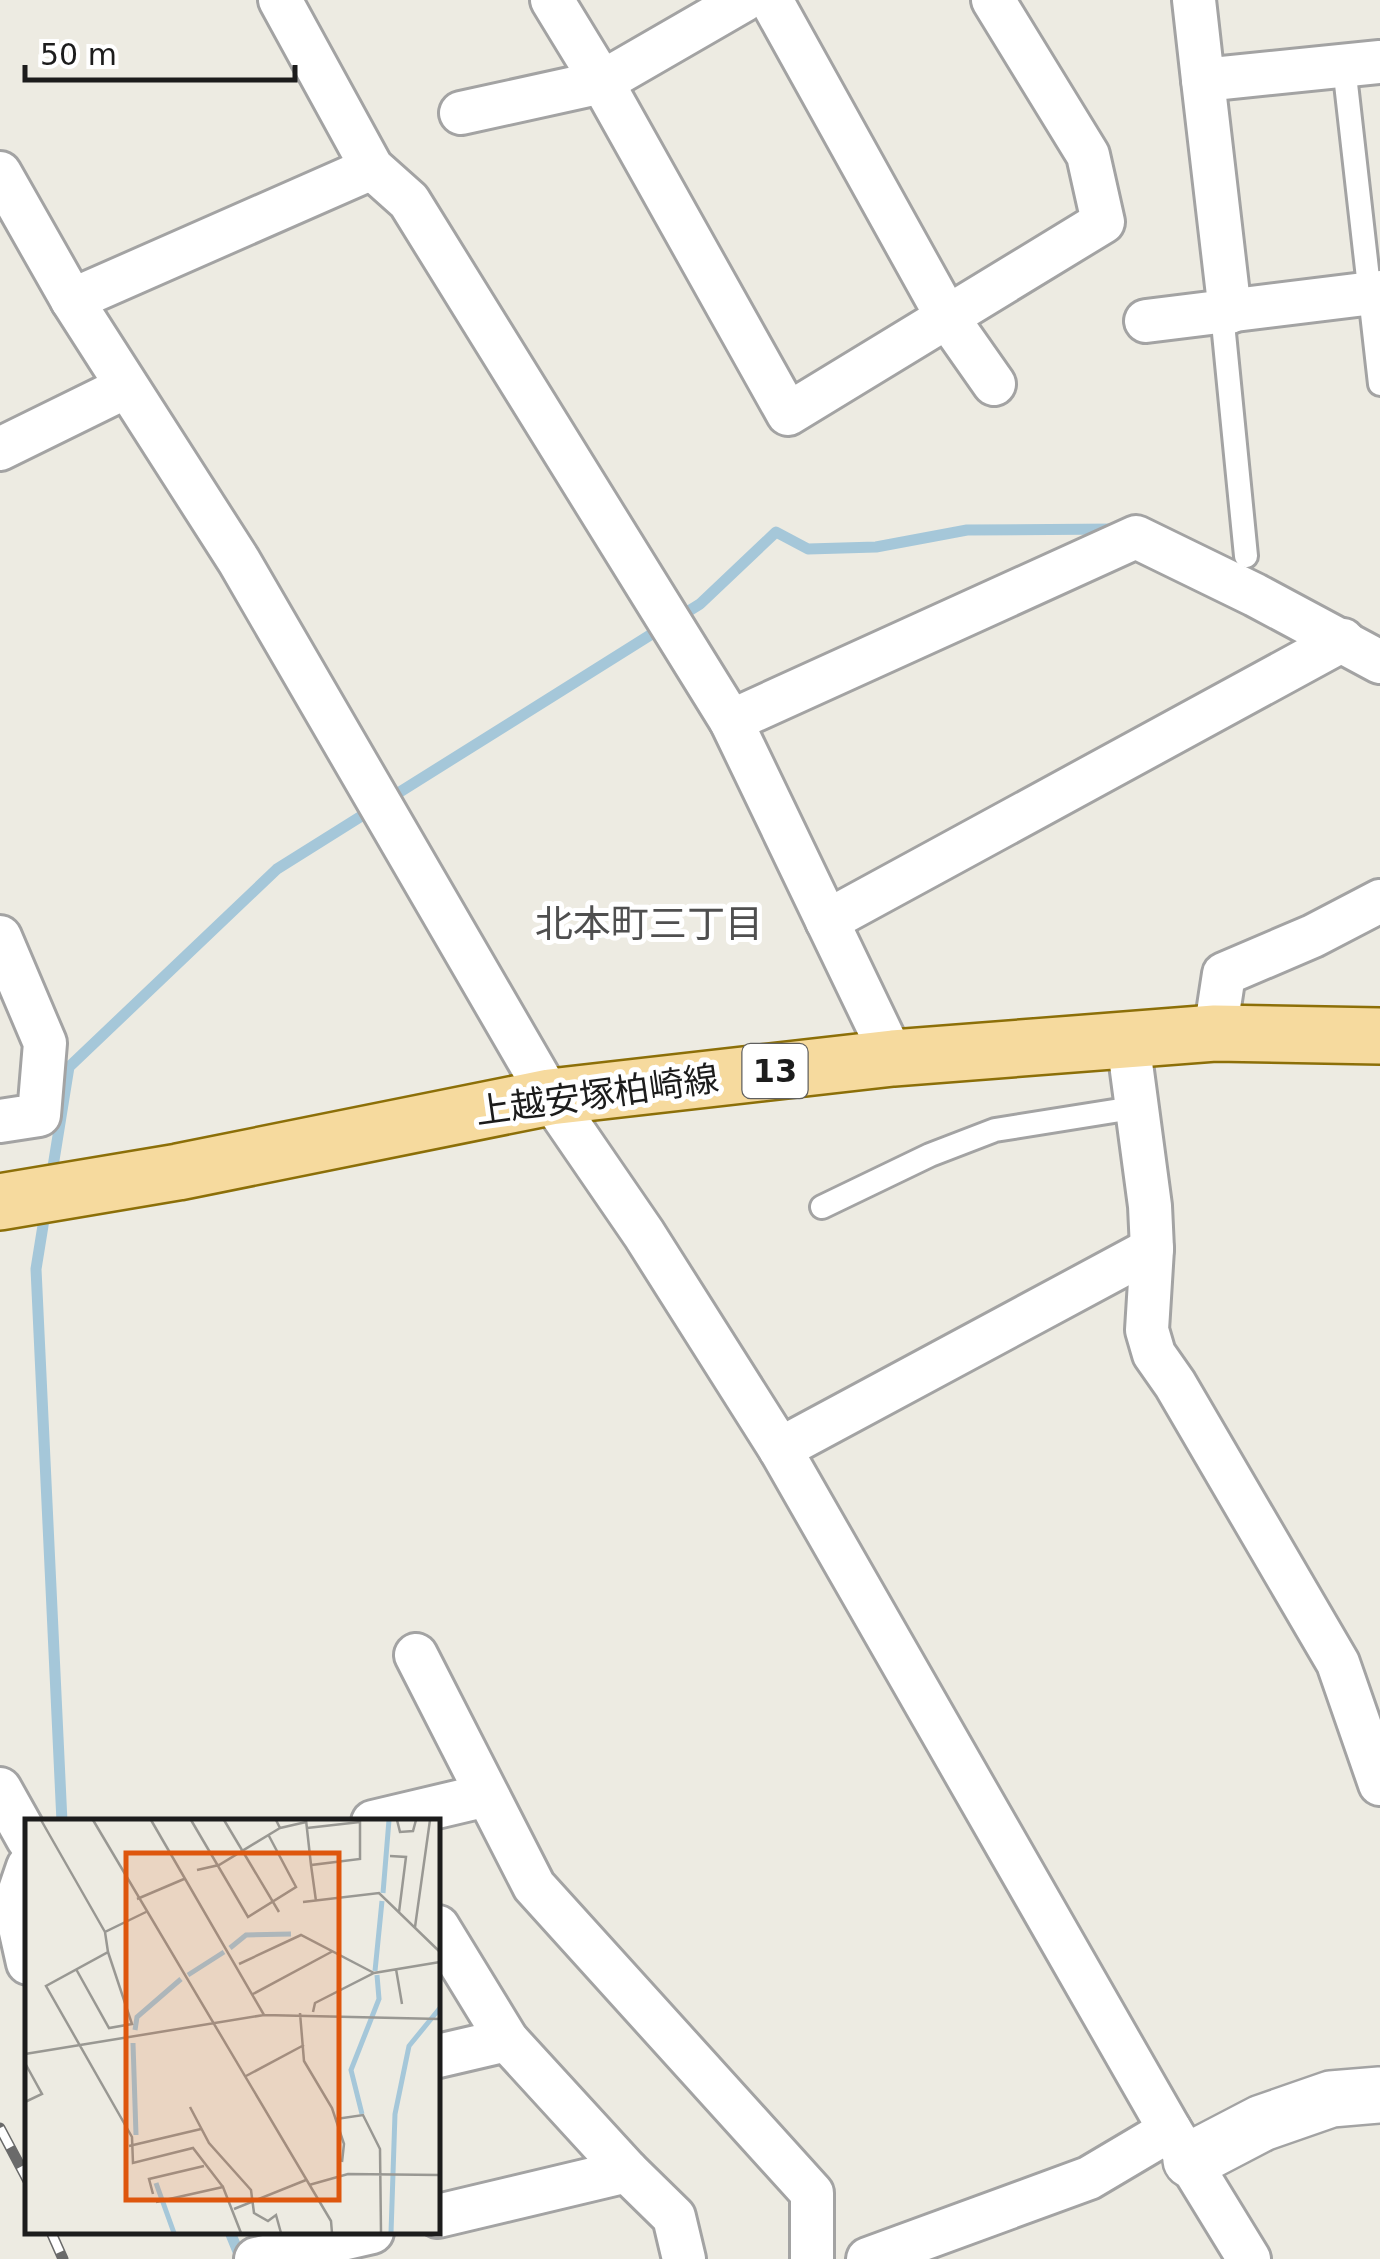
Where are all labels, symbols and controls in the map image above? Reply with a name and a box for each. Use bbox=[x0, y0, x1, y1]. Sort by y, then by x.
scale bar bbox=[25, 20, 295, 82]
text: 50 m bbox=[40, 37, 117, 72]
district label: 北本町三丁目 bbox=[535, 902, 763, 946]
road number: 13 bbox=[742, 1044, 808, 1098]
street label: 上越安塚柏崎線 bbox=[473, 1058, 721, 1132]
inset map bbox=[25, 1819, 440, 2234]

